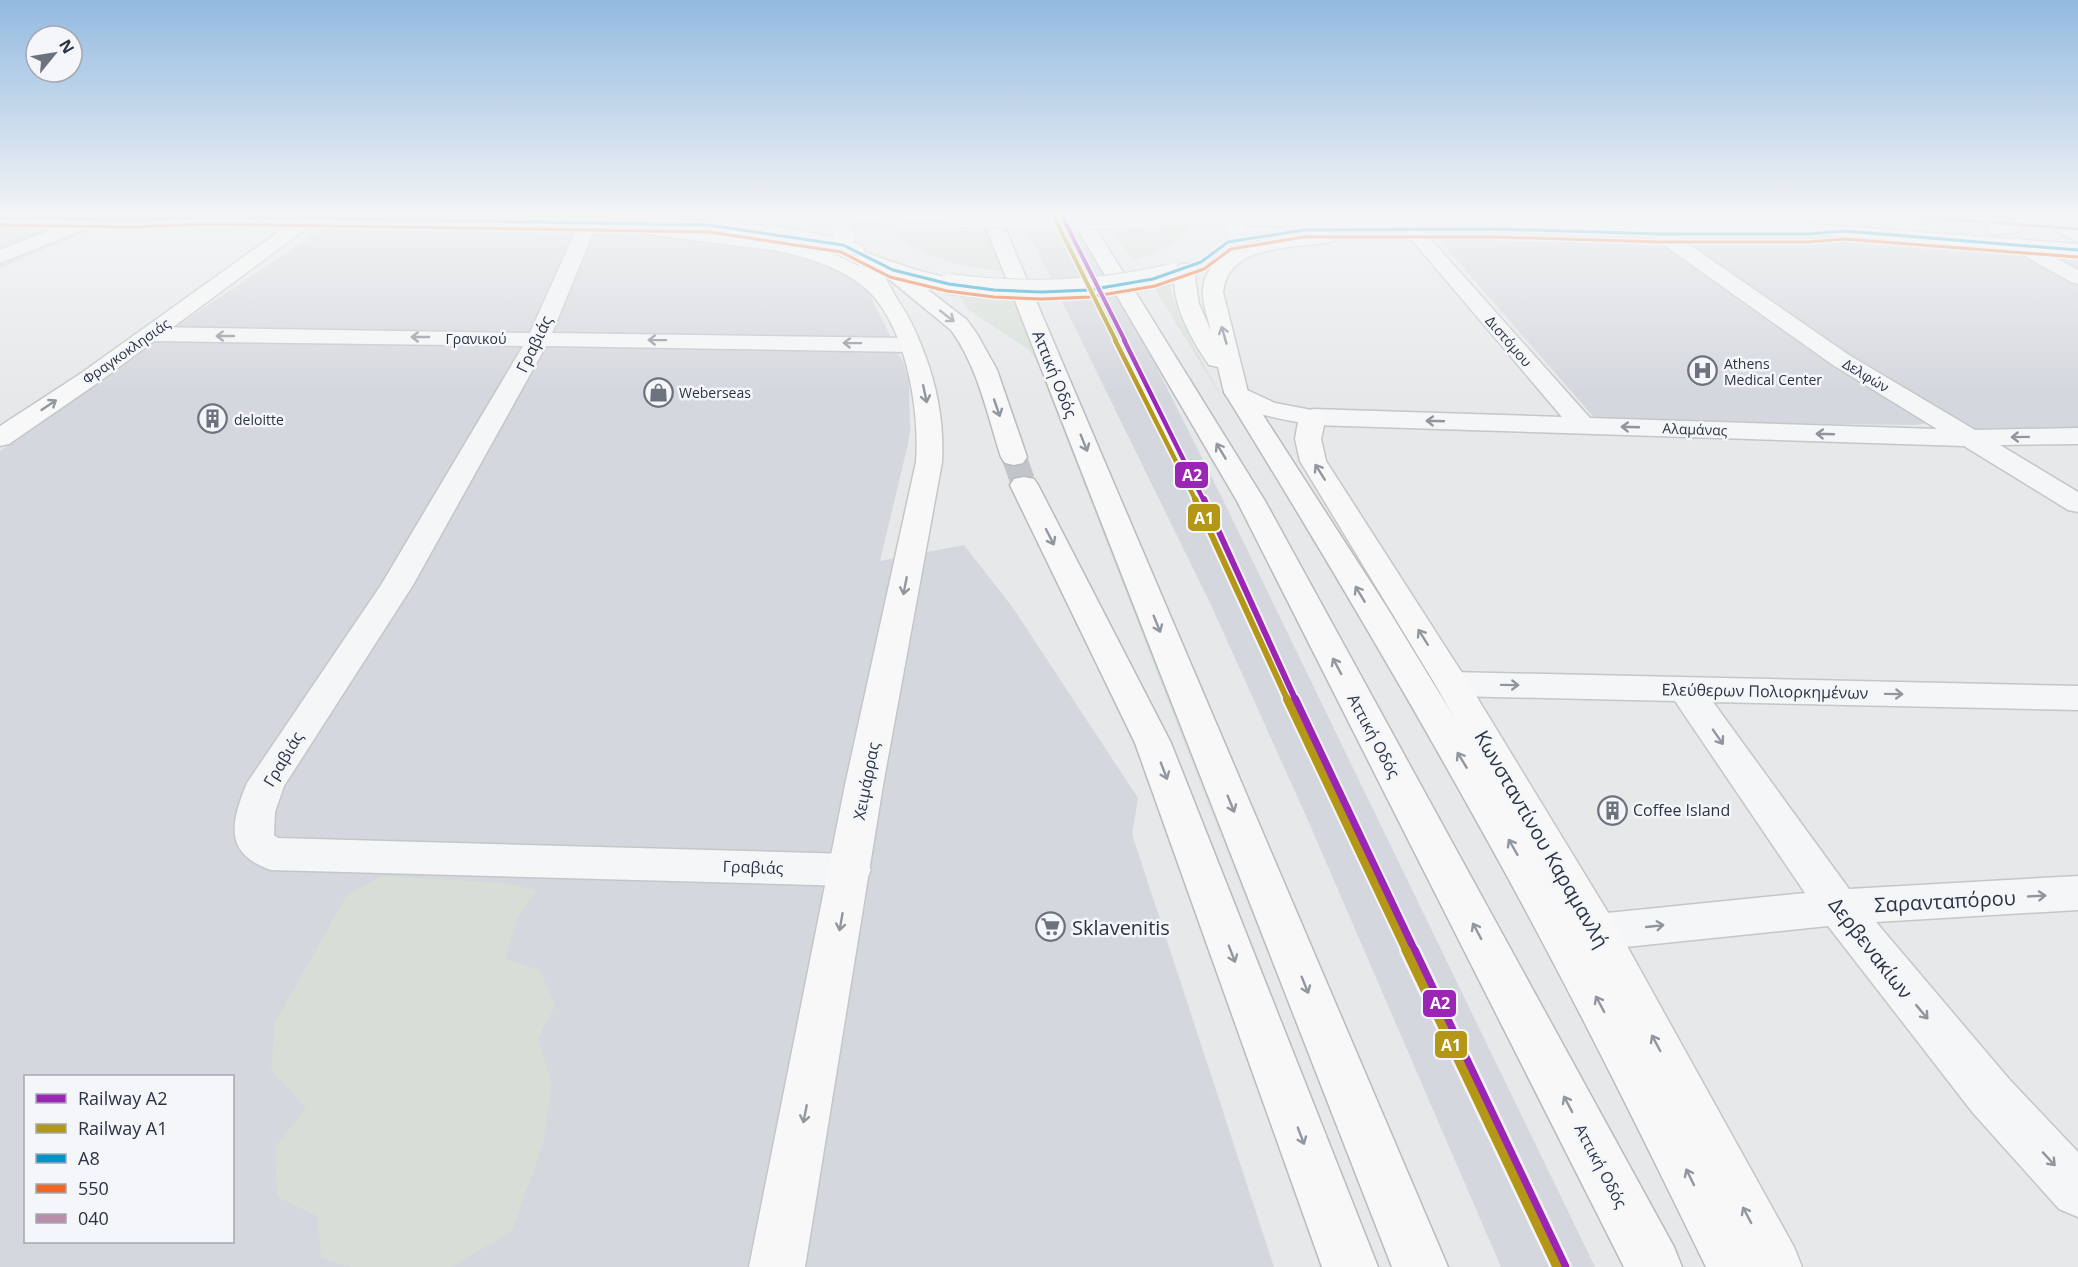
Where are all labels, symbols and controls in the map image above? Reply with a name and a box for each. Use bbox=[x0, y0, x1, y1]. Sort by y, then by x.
north arrow bbox=[24, 24, 84, 84]
text: N bbox=[54, 35, 80, 58]
one-way arrow bbox=[939, 309, 955, 322]
street label: Διστόμου bbox=[1481, 311, 1537, 371]
street label: Γραβιάς bbox=[511, 312, 557, 376]
street label: Φραγκοκλησιάς bbox=[78, 314, 174, 388]
one-way arrow bbox=[1217, 326, 1229, 345]
street label: Αττική Οδός bbox=[1027, 327, 1083, 421]
street label: Γρανικού bbox=[446, 329, 506, 348]
one-way arrow bbox=[215, 330, 235, 342]
one-way arrow bbox=[410, 331, 430, 343]
one-way arrow bbox=[647, 334, 667, 346]
one-way arrow bbox=[842, 338, 862, 349]
place label: Athens Medical Center bbox=[1724, 354, 1822, 389]
street label: Δελφών bbox=[1839, 354, 1893, 396]
hospital icon: Athens Medical Center bbox=[1687, 355, 1719, 387]
shop icon: Weberseas bbox=[642, 376, 674, 408]
place label: Weberseas bbox=[679, 383, 751, 402]
one-way arrow bbox=[920, 384, 932, 403]
one-way arrow bbox=[993, 398, 1004, 417]
one-way arrow bbox=[40, 399, 57, 412]
building icon: deloitte bbox=[197, 403, 229, 435]
place label: deloitte bbox=[234, 410, 284, 429]
one-way arrow bbox=[1425, 415, 1445, 427]
street label: Αλαμάνας bbox=[1662, 418, 1728, 440]
one-way arrow bbox=[1620, 422, 1640, 433]
one-way arrow bbox=[1815, 428, 1835, 439]
one-way arrow bbox=[2010, 431, 2030, 443]
one-way arrow bbox=[1079, 434, 1090, 452]
one-way arrow bbox=[1214, 443, 1226, 460]
line badge: A2 bbox=[1174, 461, 1209, 489]
one-way arrow bbox=[1313, 463, 1326, 480]
text: A2 bbox=[1182, 464, 1202, 486]
line badge: A1 bbox=[1187, 503, 1221, 532]
text: A1 bbox=[1194, 507, 1214, 529]
one-way arrow bbox=[1045, 528, 1056, 546]
one-way arrow bbox=[899, 576, 910, 595]
one-way arrow bbox=[1354, 586, 1366, 603]
one-way arrow bbox=[1152, 614, 1163, 632]
one-way arrow bbox=[1416, 629, 1428, 646]
one-way arrow bbox=[1331, 657, 1342, 675]
street label: Ελεύθερων Πολιορκημένων bbox=[1661, 678, 1869, 704]
one-way arrow bbox=[1500, 679, 1520, 691]
one-way arrow bbox=[1884, 688, 1904, 699]
street label: Αττική Οδός bbox=[1343, 690, 1406, 782]
street label: Κωνσταντίνου Καραμανλή bbox=[1469, 725, 1615, 953]
street label: Γραβιάς bbox=[258, 727, 308, 791]
one-way arrow bbox=[1712, 728, 1724, 744]
street label: Χειμάρρας bbox=[848, 740, 884, 822]
one-way arrow bbox=[1455, 752, 1467, 769]
one-way arrow bbox=[1159, 761, 1170, 780]
building icon: Coffee Island bbox=[1596, 794, 1628, 826]
one-way arrow bbox=[1226, 795, 1237, 813]
place label: Coffee Island bbox=[1633, 799, 1730, 821]
one-way arrow bbox=[1507, 839, 1519, 856]
street label: Γραβιάς bbox=[722, 855, 784, 879]
street label: Σαρανταπόρου bbox=[1874, 884, 2016, 918]
one-way arrow bbox=[2027, 890, 2047, 901]
street label: Δερβενακίων bbox=[1823, 892, 1919, 1004]
supermarket icon: Sklavenitis bbox=[1035, 911, 1067, 943]
one-way arrow bbox=[835, 912, 846, 931]
place label: Sklavenitis bbox=[1072, 914, 1170, 941]
one-way arrow bbox=[1644, 920, 1664, 931]
one-way arrow bbox=[1471, 923, 1483, 940]
one-way arrow bbox=[1228, 944, 1239, 962]
one-way arrow bbox=[1300, 975, 1311, 993]
line badge: A2 bbox=[1422, 989, 1457, 1018]
text: A2 bbox=[1430, 992, 1450, 1014]
one-way arrow bbox=[1594, 996, 1606, 1013]
one-way arrow bbox=[1915, 1004, 1928, 1020]
line badge: A1 bbox=[1434, 1030, 1468, 1059]
text: A1 bbox=[1441, 1034, 1461, 1056]
one-way arrow bbox=[1649, 1034, 1661, 1052]
legend bbox=[24, 1075, 234, 1243]
text: Railway A2 bbox=[78, 1086, 168, 1110]
one-way arrow bbox=[1562, 1095, 1573, 1113]
one-way arrow bbox=[799, 1103, 810, 1123]
text: Railway A1 bbox=[78, 1116, 168, 1140]
street label: Αττική Οδός bbox=[1570, 1120, 1633, 1212]
one-way arrow bbox=[1296, 1126, 1307, 1145]
text: A8 bbox=[78, 1146, 100, 1170]
one-way arrow bbox=[2042, 1151, 2056, 1166]
one-way arrow bbox=[1684, 1168, 1696, 1186]
text: 550 bbox=[78, 1176, 109, 1200]
text: 040 bbox=[78, 1206, 109, 1230]
one-way arrow bbox=[1741, 1207, 1752, 1225]

